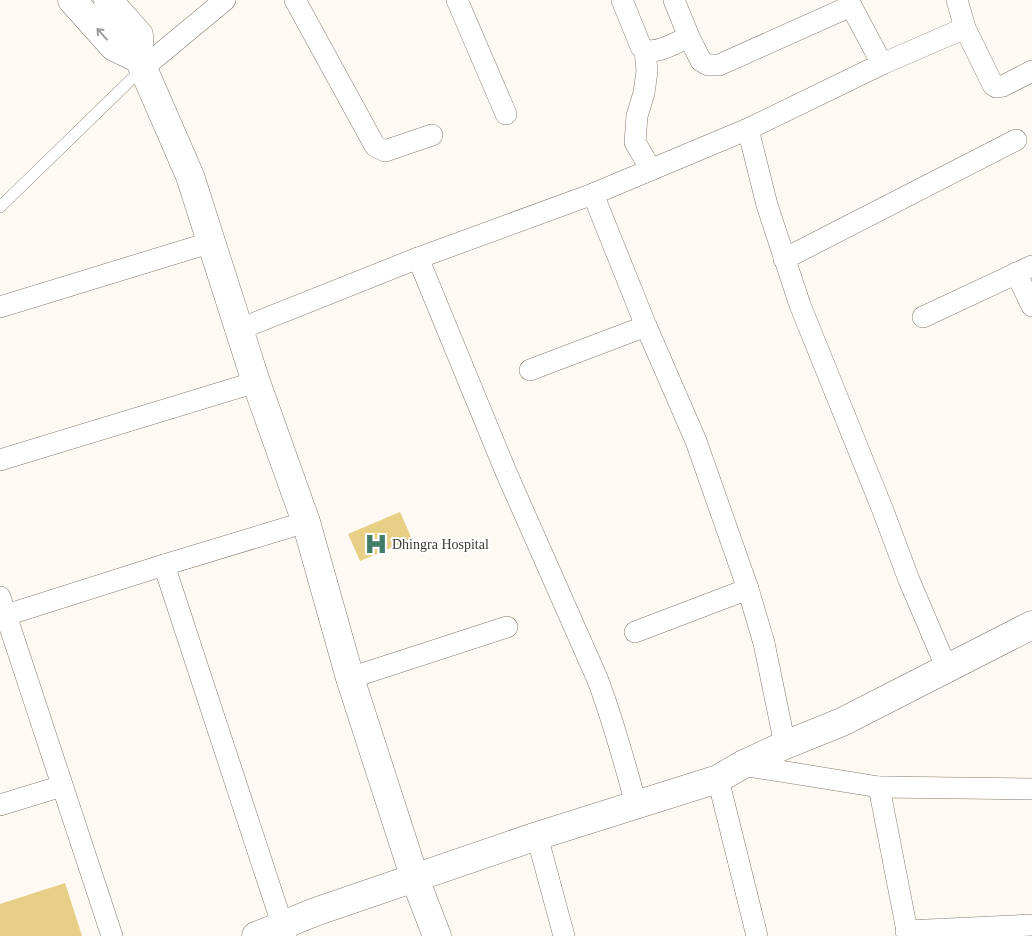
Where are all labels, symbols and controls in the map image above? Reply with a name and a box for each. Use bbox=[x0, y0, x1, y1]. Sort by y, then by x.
one-way arrow bbox=[97, 28, 108, 41]
hospital icon: Dhingra Hospital bbox=[363, 531, 389, 557]
place label: Dhingra Hospital bbox=[392, 537, 489, 552]

